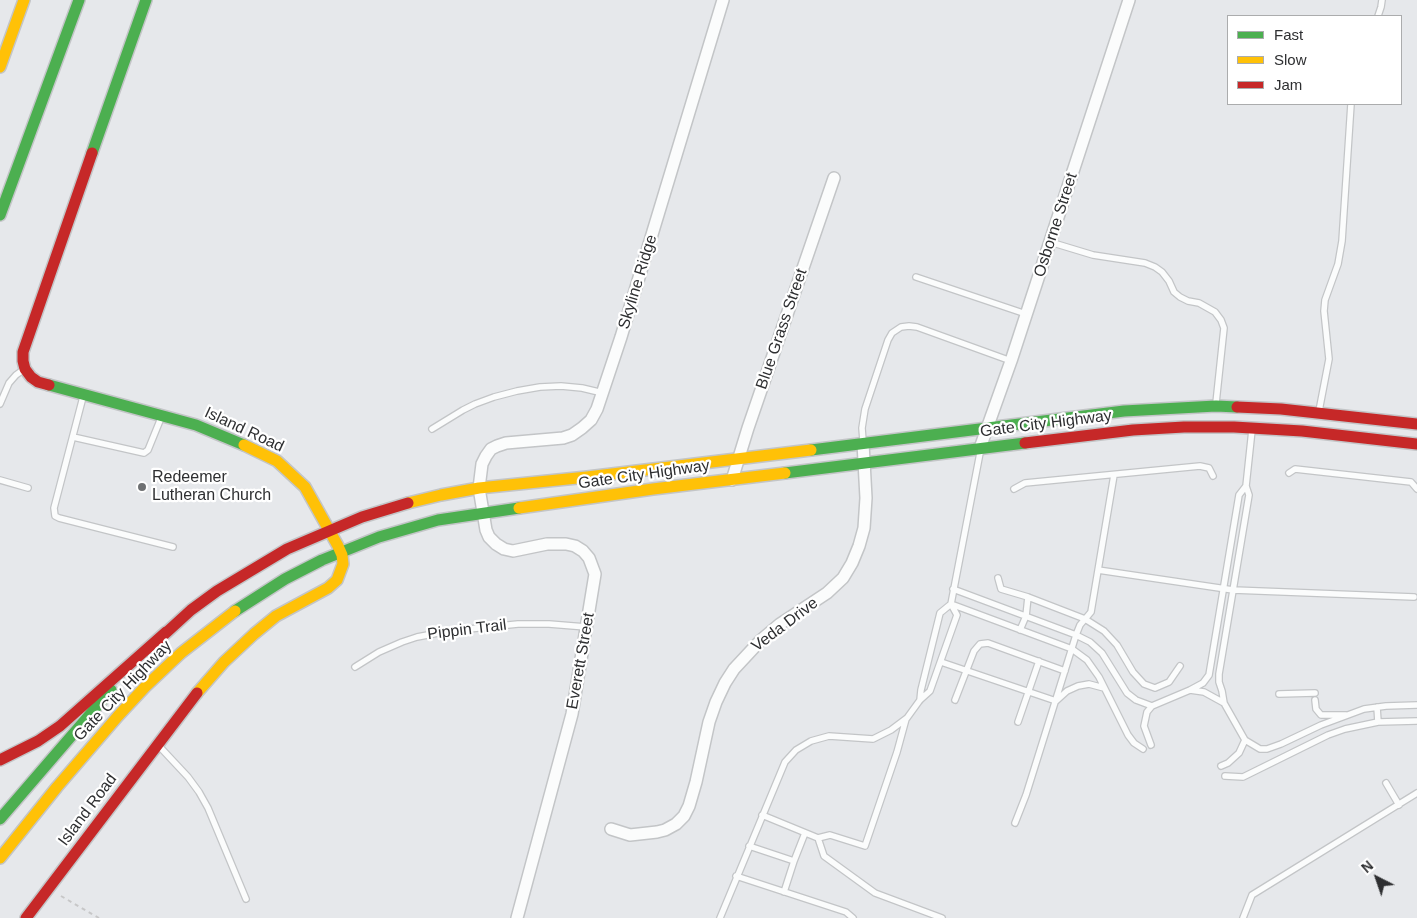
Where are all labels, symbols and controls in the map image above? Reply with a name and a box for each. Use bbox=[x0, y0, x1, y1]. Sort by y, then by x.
legend bbox=[1227, 15, 1402, 105]
text: Fast bbox=[1274, 26, 1303, 43]
text: Slow bbox=[1274, 51, 1307, 68]
text: Jam bbox=[1274, 76, 1302, 93]
street label: Osborne Street bbox=[1030, 170, 1082, 280]
street label: Skyline Ridge bbox=[615, 232, 661, 332]
street label: Blue Grass Street bbox=[752, 266, 812, 392]
street label: Island Road bbox=[201, 403, 287, 457]
street label: Gate City Highway bbox=[979, 406, 1113, 442]
street label: Gate City Highway bbox=[577, 456, 711, 494]
place label: Redeemer Lutheran Church bbox=[152, 468, 271, 506]
marker: Redeemer Lutheran Church bbox=[136, 481, 148, 493]
street label: Veda Drive bbox=[748, 594, 822, 656]
street label: Everett Street bbox=[563, 611, 599, 711]
street label: Pippin Trail bbox=[426, 616, 508, 644]
street label: Gate City Highway bbox=[70, 637, 176, 745]
street label: Island Road bbox=[55, 770, 121, 850]
north arrow bbox=[1352, 853, 1402, 903]
text: N bbox=[1358, 857, 1376, 876]

